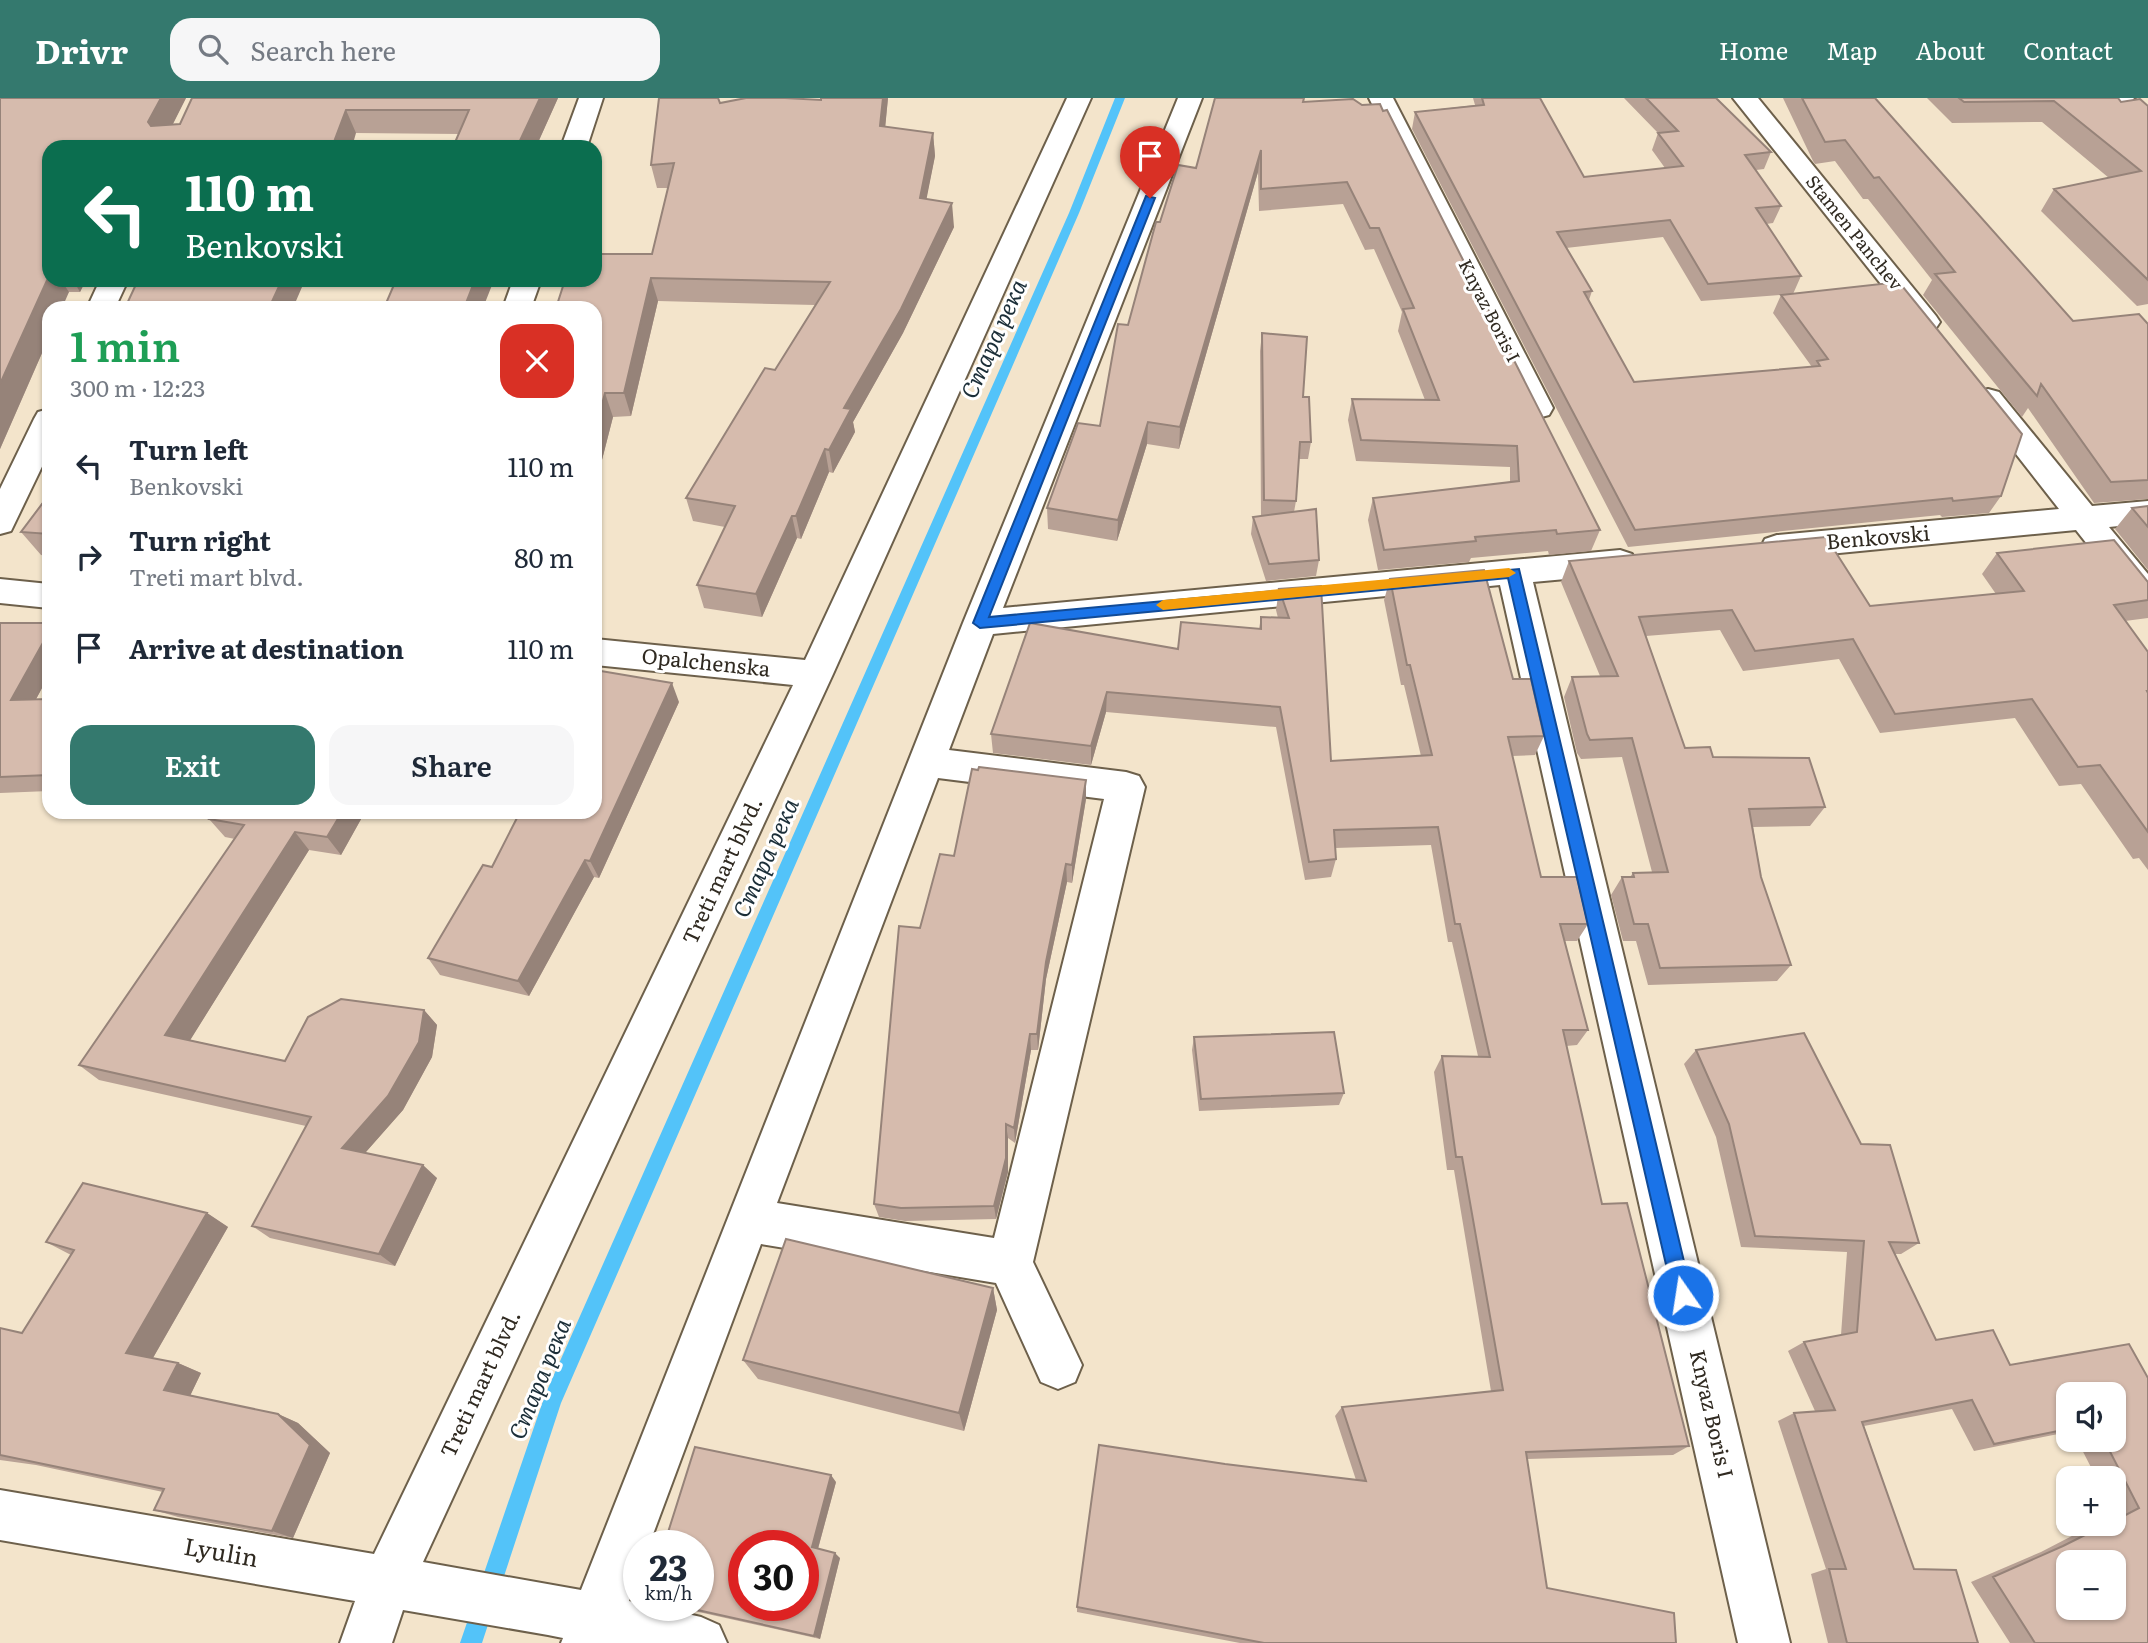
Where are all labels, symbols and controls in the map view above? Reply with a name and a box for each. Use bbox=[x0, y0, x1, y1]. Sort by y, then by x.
search box bbox=[170, 18, 660, 81]
text: Drivr bbox=[35, 25, 128, 74]
icon: search bbox=[194, 30, 232, 68]
text: Search here bbox=[250, 30, 396, 69]
text: Home bbox=[1719, 32, 1788, 67]
text: Map bbox=[1826, 32, 1877, 67]
text: About bbox=[1915, 32, 1985, 67]
text: Contact bbox=[2023, 32, 2113, 67]
pin bbox=[1120, 126, 1180, 198]
icon: arrive bbox=[1131, 137, 1169, 175]
text: 110 m bbox=[185, 153, 314, 226]
icon: left bbox=[70, 168, 161, 259]
street label: Stamen Panchev bbox=[1800, 168, 1910, 296]
text: Benkovski bbox=[185, 220, 344, 268]
street label: Knyaz Boris I bbox=[1453, 254, 1528, 367]
water label: Стара река bbox=[951, 273, 1034, 403]
text: 1 min bbox=[70, 313, 180, 375]
button: close bbox=[500, 324, 574, 398]
text: 300 m · 12:23 bbox=[70, 370, 205, 404]
text: Turn left bbox=[129, 429, 248, 468]
text: 110 m bbox=[507, 446, 574, 485]
icon: left bbox=[70, 447, 108, 485]
text: Benkovski bbox=[129, 468, 243, 502]
street label: Benkovski bbox=[1825, 516, 1931, 555]
text: Turn right bbox=[129, 520, 271, 559]
text: 80 m bbox=[514, 537, 574, 576]
icon: right bbox=[70, 538, 108, 576]
text: Treti mart blvd. bbox=[129, 559, 304, 593]
text: Arrive at destination bbox=[129, 628, 404, 667]
text: 110 m bbox=[507, 628, 574, 667]
icon: arrive bbox=[70, 629, 108, 667]
street label: Opalchenska bbox=[640, 638, 773, 683]
button: Exit bbox=[70, 725, 315, 805]
button: Share bbox=[329, 725, 574, 805]
street label: Treti mart blvd. bbox=[673, 791, 769, 949]
water label: Стара река bbox=[723, 792, 806, 922]
position arrow bbox=[1646, 1258, 1720, 1332]
street label: Treti mart blvd. bbox=[431, 1304, 527, 1462]
water label: Стара река bbox=[498, 1313, 578, 1444]
street label: Knyaz Boris I bbox=[1684, 1346, 1743, 1481]
map controls bbox=[2056, 1382, 2126, 1620]
button: sound bbox=[2056, 1382, 2126, 1452]
button: + bbox=[2056, 1466, 2126, 1536]
street label: Lyulin bbox=[182, 1527, 261, 1574]
speed limit sign: 30 bbox=[728, 1530, 819, 1621]
text: 23 bbox=[649, 1540, 688, 1592]
button: − bbox=[2056, 1550, 2126, 1620]
text: km/h bbox=[645, 1579, 692, 1606]

